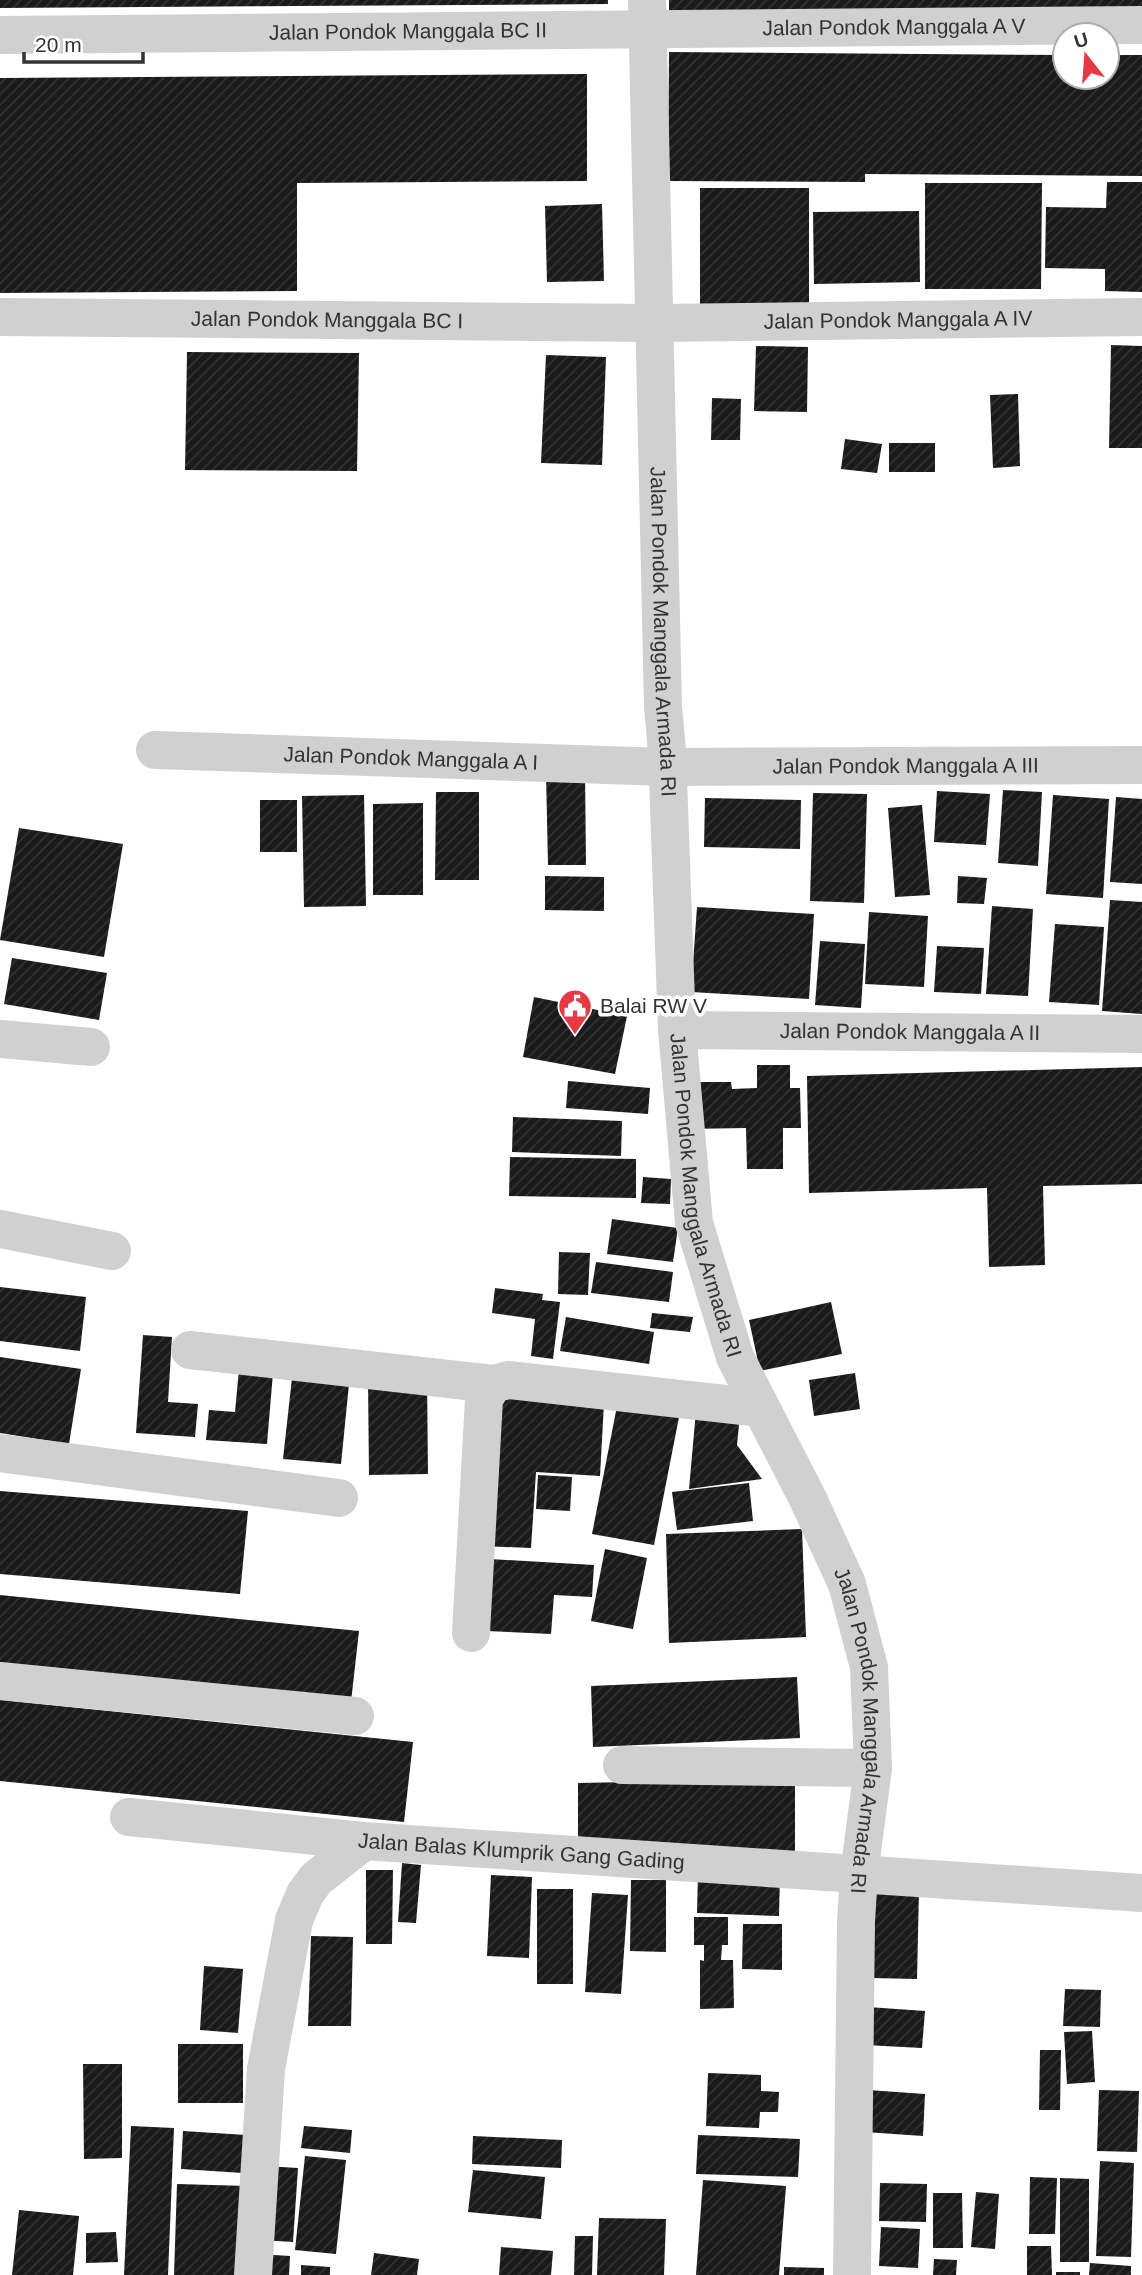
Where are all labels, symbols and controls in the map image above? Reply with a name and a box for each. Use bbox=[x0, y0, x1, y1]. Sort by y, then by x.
street label: Jalan Pondok Manggala A V bbox=[762, 14, 1026, 39]
street label: Jalan Pondok Manggala BC II bbox=[269, 18, 547, 44]
scale bar bbox=[24, 21, 144, 65]
north arrow bbox=[1051, 21, 1121, 91]
text: U bbox=[1072, 28, 1091, 52]
text: 20 m bbox=[35, 33, 82, 56]
street label: Jalan Pondok Manggala A IV bbox=[763, 306, 1032, 333]
street label: Jalan Pondok Manggala BC I bbox=[191, 307, 463, 332]
street label: Jalan Pondok Manggala Armada RI bbox=[647, 466, 681, 797]
street label: Jalan Pondok Manggala A I bbox=[283, 742, 539, 774]
street label: Jalan Pondok Manggala A III bbox=[772, 753, 1039, 778]
public building icon: Balai RW V bbox=[556, 987, 594, 1036]
place label: Balai RW V bbox=[600, 994, 707, 1017]
street label: Jalan Pondok Manggala A II bbox=[780, 1019, 1040, 1044]
street label: Jalan Pondok Manggala Armada RI bbox=[666, 1032, 746, 1360]
street label: Jalan Pondok Manggala Armada RI bbox=[830, 1564, 885, 1895]
street label: Jalan Balas Klumprik Gang Gading bbox=[357, 1828, 685, 1873]

